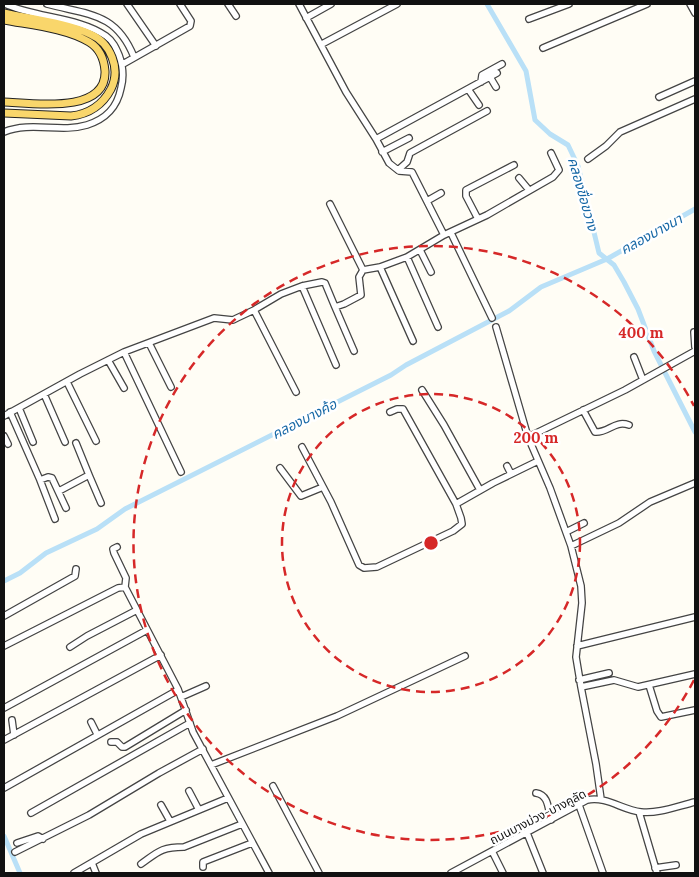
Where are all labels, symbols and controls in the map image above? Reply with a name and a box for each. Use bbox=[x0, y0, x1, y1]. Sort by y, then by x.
water label: คลองขื่อขวาง bbox=[564, 155, 603, 234]
water label: คลองบางนา bbox=[617, 209, 686, 258]
text: 400 m bbox=[618, 323, 664, 342]
water label: คลองบางค้อ bbox=[269, 395, 340, 443]
text: 200 m bbox=[514, 428, 559, 447]
centre of rings bbox=[422, 534, 440, 552]
street label: ถนนบางม่วง-บางคูลัด bbox=[487, 786, 589, 847]

